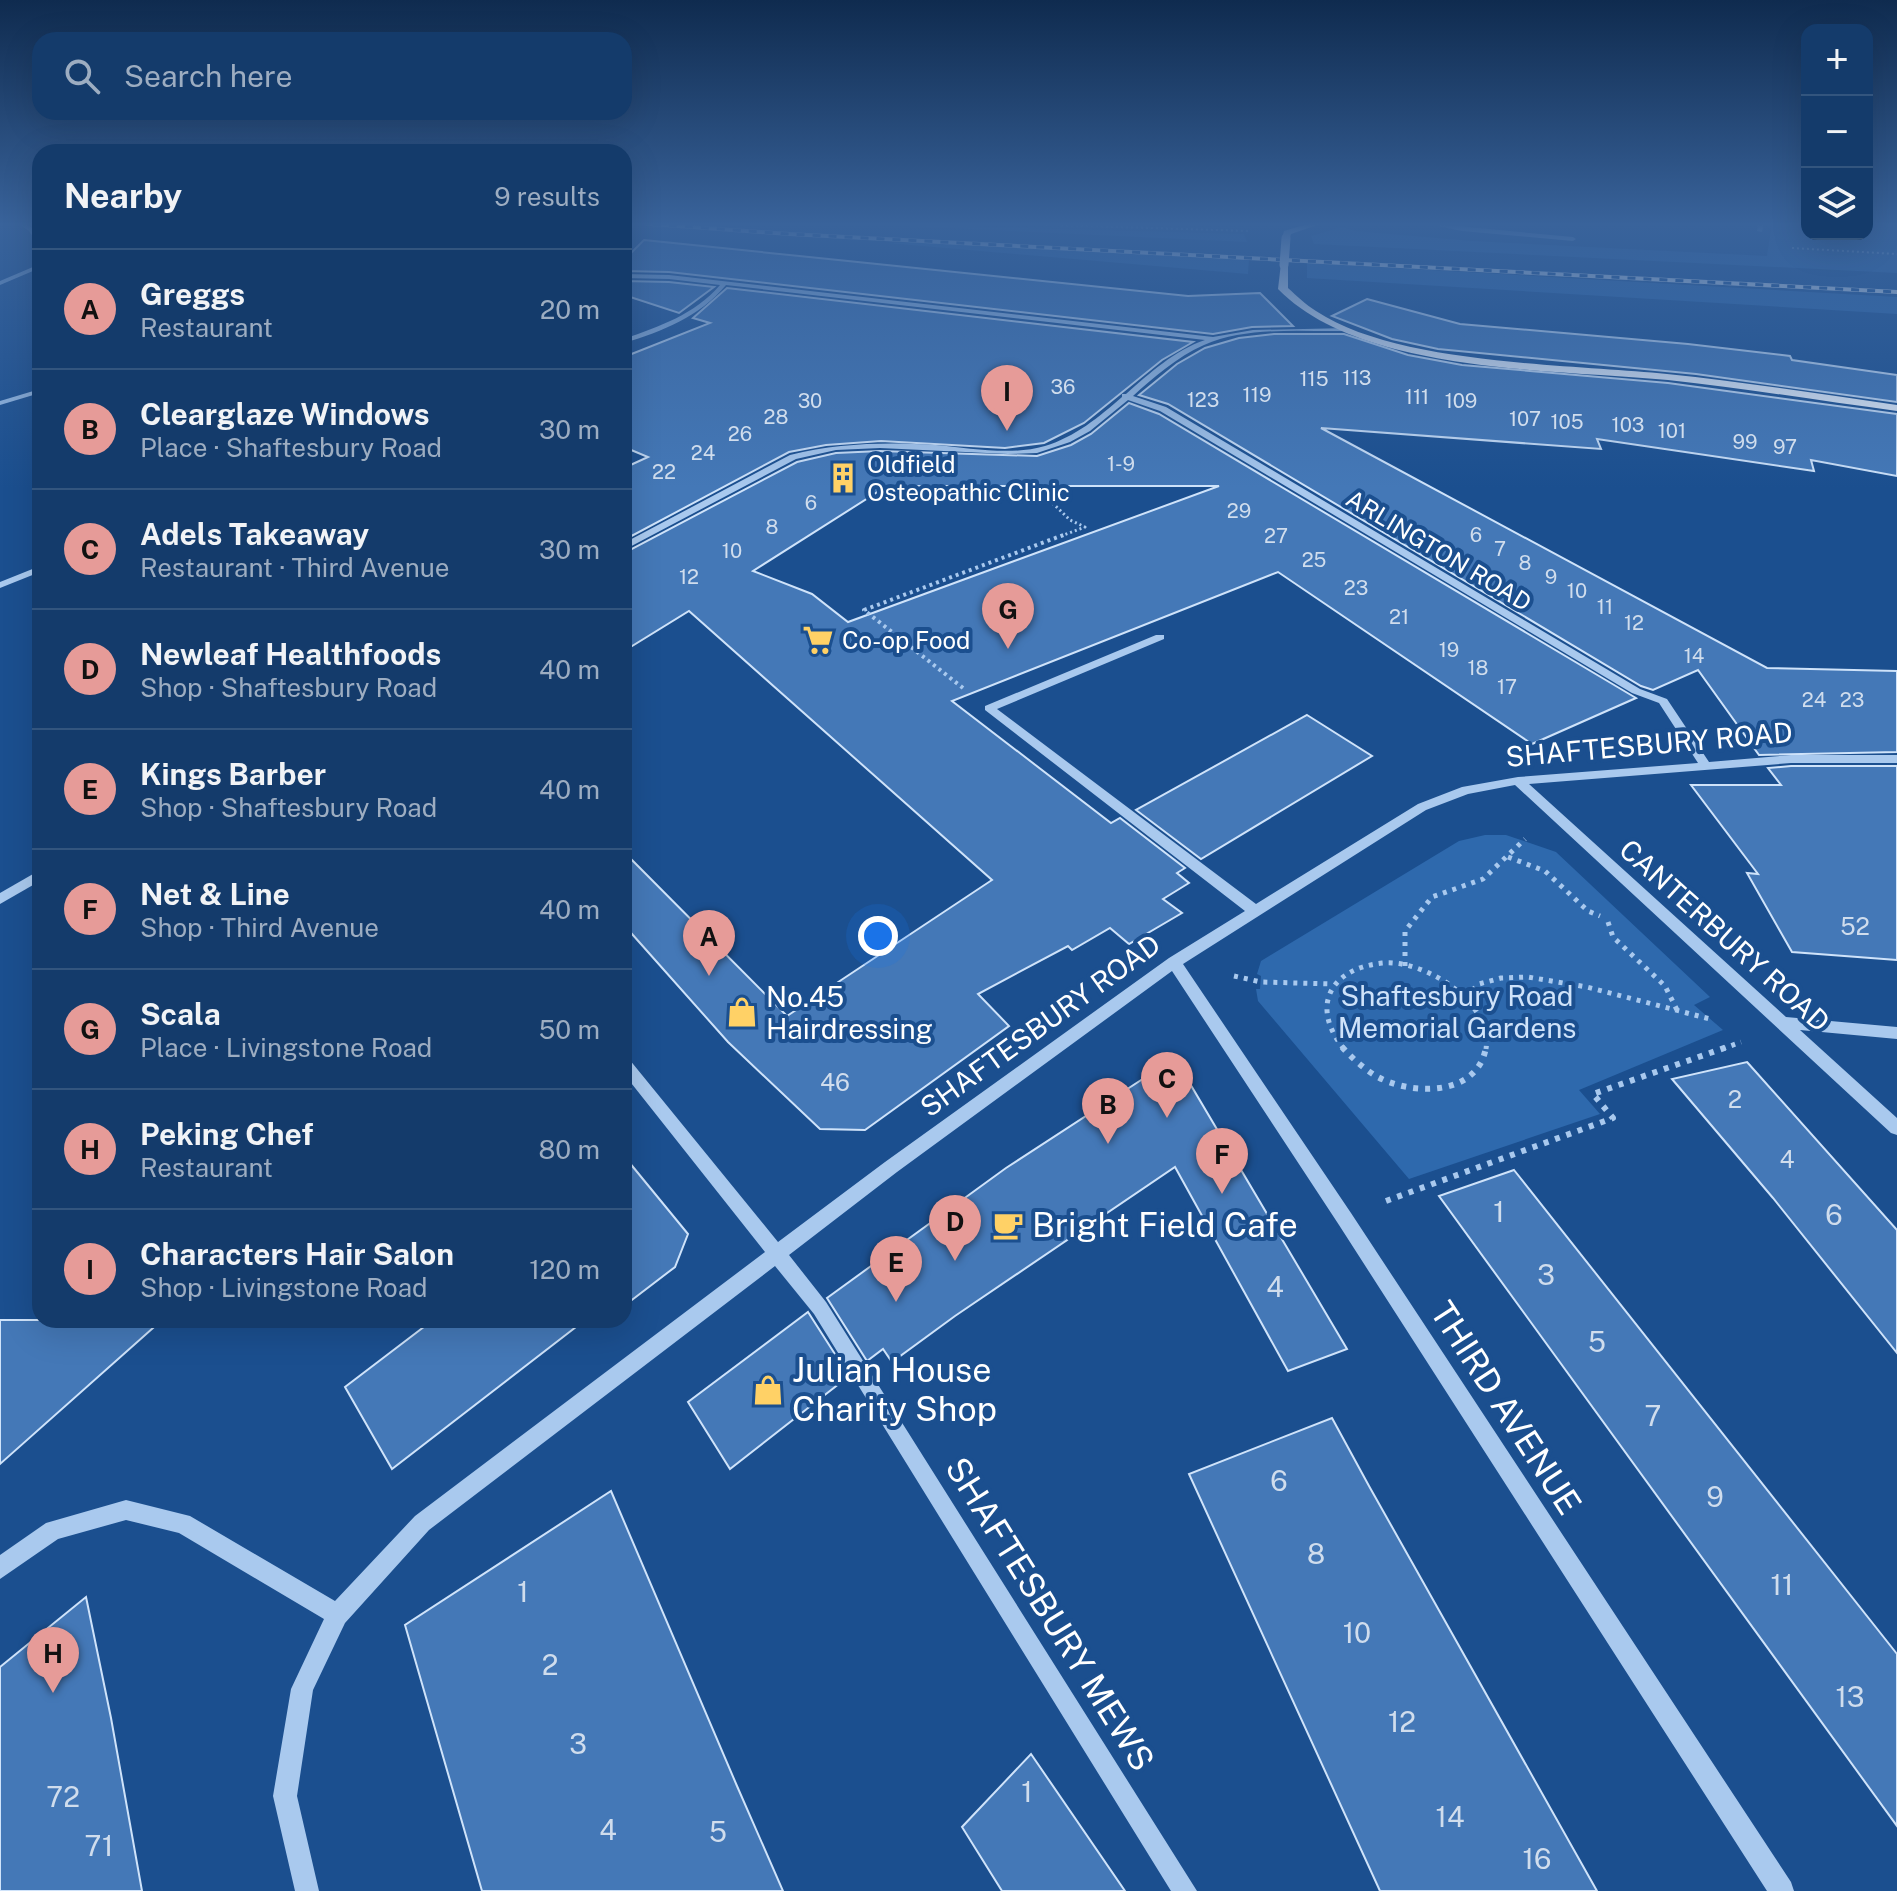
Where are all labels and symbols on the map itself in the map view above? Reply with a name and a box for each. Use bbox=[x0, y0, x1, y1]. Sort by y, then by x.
pin: I bbox=[981, 365, 1033, 431]
house number: 113 bbox=[1343, 366, 1371, 390]
house number: 115 bbox=[1299, 367, 1329, 391]
house number: 36 bbox=[1051, 375, 1075, 399]
house number: 119 bbox=[1243, 383, 1271, 407]
house number: 111 bbox=[1405, 385, 1429, 409]
house number: 123 bbox=[1187, 388, 1219, 412]
house number: 30 bbox=[798, 389, 822, 413]
house number: 109 bbox=[1445, 389, 1477, 413]
house number: 28 bbox=[764, 405, 788, 429]
house number: 107 bbox=[1509, 407, 1541, 431]
house number: 105 bbox=[1550, 410, 1584, 434]
house number: 103 bbox=[1612, 413, 1644, 437]
house number: 101 bbox=[1658, 419, 1686, 443]
house number: 26 bbox=[728, 422, 752, 446]
house number: 99 bbox=[1733, 430, 1757, 454]
house number: 97 bbox=[1773, 435, 1797, 459]
house number: 24 bbox=[691, 441, 715, 465]
place label: Oldfield Osteopathic Clinic bbox=[867, 450, 1070, 506]
house number: 1-9 bbox=[1107, 452, 1135, 476]
house number: 22 bbox=[652, 460, 676, 484]
building icon: Oldfield Osteopathic Clinic bbox=[826, 461, 860, 495]
street label: ARLINGTON ROAD bbox=[1341, 484, 1537, 616]
house number: 6 bbox=[805, 491, 817, 515]
house number: 29 bbox=[1227, 499, 1251, 523]
house number: 8 bbox=[766, 515, 778, 539]
house number: 6 bbox=[1470, 523, 1482, 547]
house number: 27 bbox=[1264, 524, 1288, 548]
house number: 7 bbox=[1494, 537, 1506, 561]
house number: 10 bbox=[722, 539, 742, 563]
house number: 25 bbox=[1302, 548, 1326, 572]
house number: 8 bbox=[1519, 551, 1531, 575]
house number: 12 bbox=[679, 565, 699, 589]
house number: 9 bbox=[1545, 565, 1557, 589]
house number: 23 bbox=[1344, 576, 1368, 600]
house number: 10 bbox=[1567, 579, 1587, 603]
pin: G bbox=[982, 583, 1034, 649]
house number: 11 bbox=[1597, 595, 1613, 619]
house number: 21 bbox=[1389, 605, 1409, 629]
house number: 12 bbox=[1624, 611, 1644, 635]
supermarket icon: Co-op Food bbox=[801, 623, 835, 657]
place label: Co-op Food bbox=[842, 626, 970, 654]
house number: 19 bbox=[1439, 638, 1459, 662]
house number: 14 bbox=[1684, 644, 1704, 668]
house number: 18 bbox=[1467, 656, 1489, 680]
house number: 17 bbox=[1497, 675, 1517, 699]
house number: 24 bbox=[1802, 688, 1826, 712]
house number: 23 bbox=[1840, 688, 1864, 712]
street label: SHAFTESBURY ROAD bbox=[1504, 715, 1794, 773]
street label: CANTERBURY ROAD bbox=[1613, 832, 1837, 1038]
pin: A bbox=[683, 910, 735, 976]
house number: 52 bbox=[1840, 912, 1870, 940]
your location bbox=[858, 916, 898, 956]
street label: SHAFTESBURY ROAD bbox=[913, 927, 1167, 1123]
park label: Shaftesbury Road Memorial Gardens bbox=[1338, 979, 1576, 1044]
place label: No.45 Hairdressing bbox=[766, 980, 933, 1045]
shop icon: No.45 Hairdressing bbox=[725, 995, 759, 1029]
pin: C bbox=[1141, 1052, 1193, 1118]
house number: 46 bbox=[820, 1068, 850, 1096]
pin: B bbox=[1082, 1078, 1134, 1144]
house number: 2 bbox=[1728, 1085, 1742, 1113]
pin: F bbox=[1196, 1128, 1248, 1194]
house number: 4 bbox=[1779, 1145, 1795, 1173]
pin: D bbox=[929, 1195, 981, 1261]
house number: 1 bbox=[1493, 1195, 1505, 1228]
house number: 6 bbox=[1825, 1198, 1843, 1231]
place label: Bright Field Cafe bbox=[1032, 1205, 1298, 1245]
cafe icon: Bright Field Cafe bbox=[991, 1208, 1025, 1242]
pin: E bbox=[870, 1236, 922, 1302]
house number: 3 bbox=[1537, 1258, 1555, 1291]
house number: 4 bbox=[1266, 1270, 1284, 1303]
street label: THIRD AVENUE bbox=[1422, 1294, 1590, 1522]
house number: 5 bbox=[1588, 1325, 1606, 1358]
place label: Julian House Charity Shop bbox=[792, 1350, 997, 1429]
shop icon: Julian House Charity Shop bbox=[751, 1373, 785, 1407]
house number: 7 bbox=[1645, 1399, 1661, 1432]
street label: SHAFTESBURY MEWS bbox=[937, 1450, 1163, 1778]
house number: 6 bbox=[1270, 1464, 1288, 1497]
house number: 9 bbox=[1706, 1480, 1724, 1513]
house number: 8 bbox=[1307, 1537, 1325, 1570]
house number: 11 bbox=[1771, 1568, 1793, 1601]
house number: 1 bbox=[517, 1575, 529, 1608]
house number: 10 bbox=[1343, 1616, 1371, 1649]
pin: H bbox=[27, 1627, 79, 1693]
house number: 2 bbox=[542, 1648, 558, 1681]
house number: 13 bbox=[1835, 1680, 1865, 1713]
house number: 12 bbox=[1388, 1705, 1416, 1738]
house number: 3 bbox=[569, 1727, 587, 1760]
house number: 1 bbox=[1021, 1775, 1033, 1808]
house number: 72 bbox=[46, 1780, 80, 1813]
house number: 14 bbox=[1436, 1800, 1465, 1833]
house number: 4 bbox=[599, 1813, 617, 1846]
house number: 5 bbox=[709, 1815, 727, 1848]
house number: 71 bbox=[85, 1829, 113, 1862]
house number: 16 bbox=[1523, 1842, 1551, 1875]

